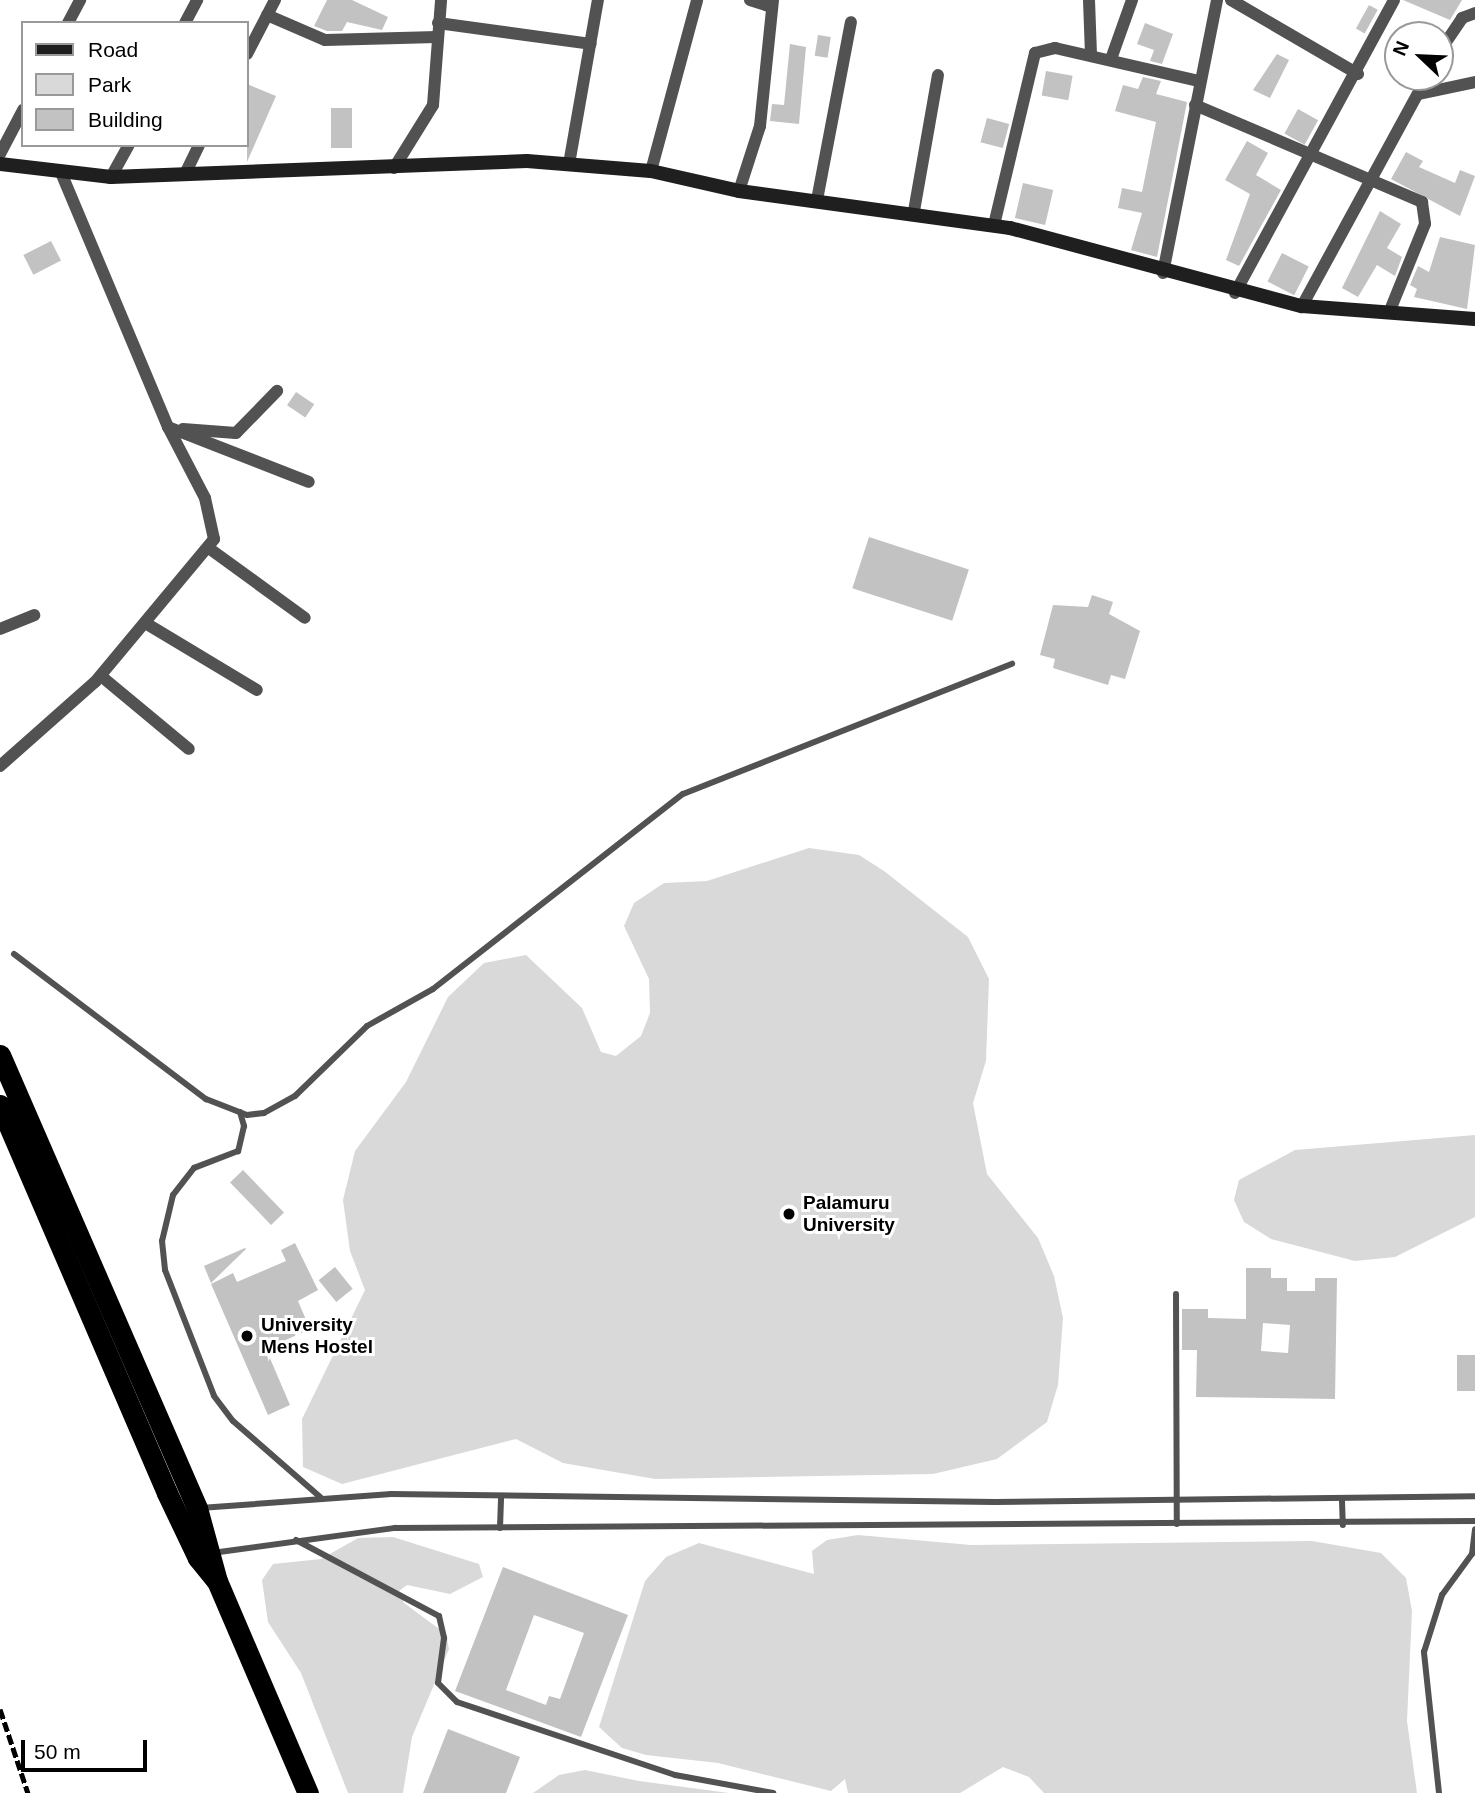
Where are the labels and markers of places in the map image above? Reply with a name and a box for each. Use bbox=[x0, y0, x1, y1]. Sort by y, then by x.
place label: Palamuru University bbox=[803, 1192, 895, 1236]
marker: Palamuru University bbox=[781, 1206, 797, 1222]
place label: University Mens Hostel bbox=[261, 1314, 373, 1358]
marker: University Mens Hostel bbox=[239, 1328, 255, 1344]

